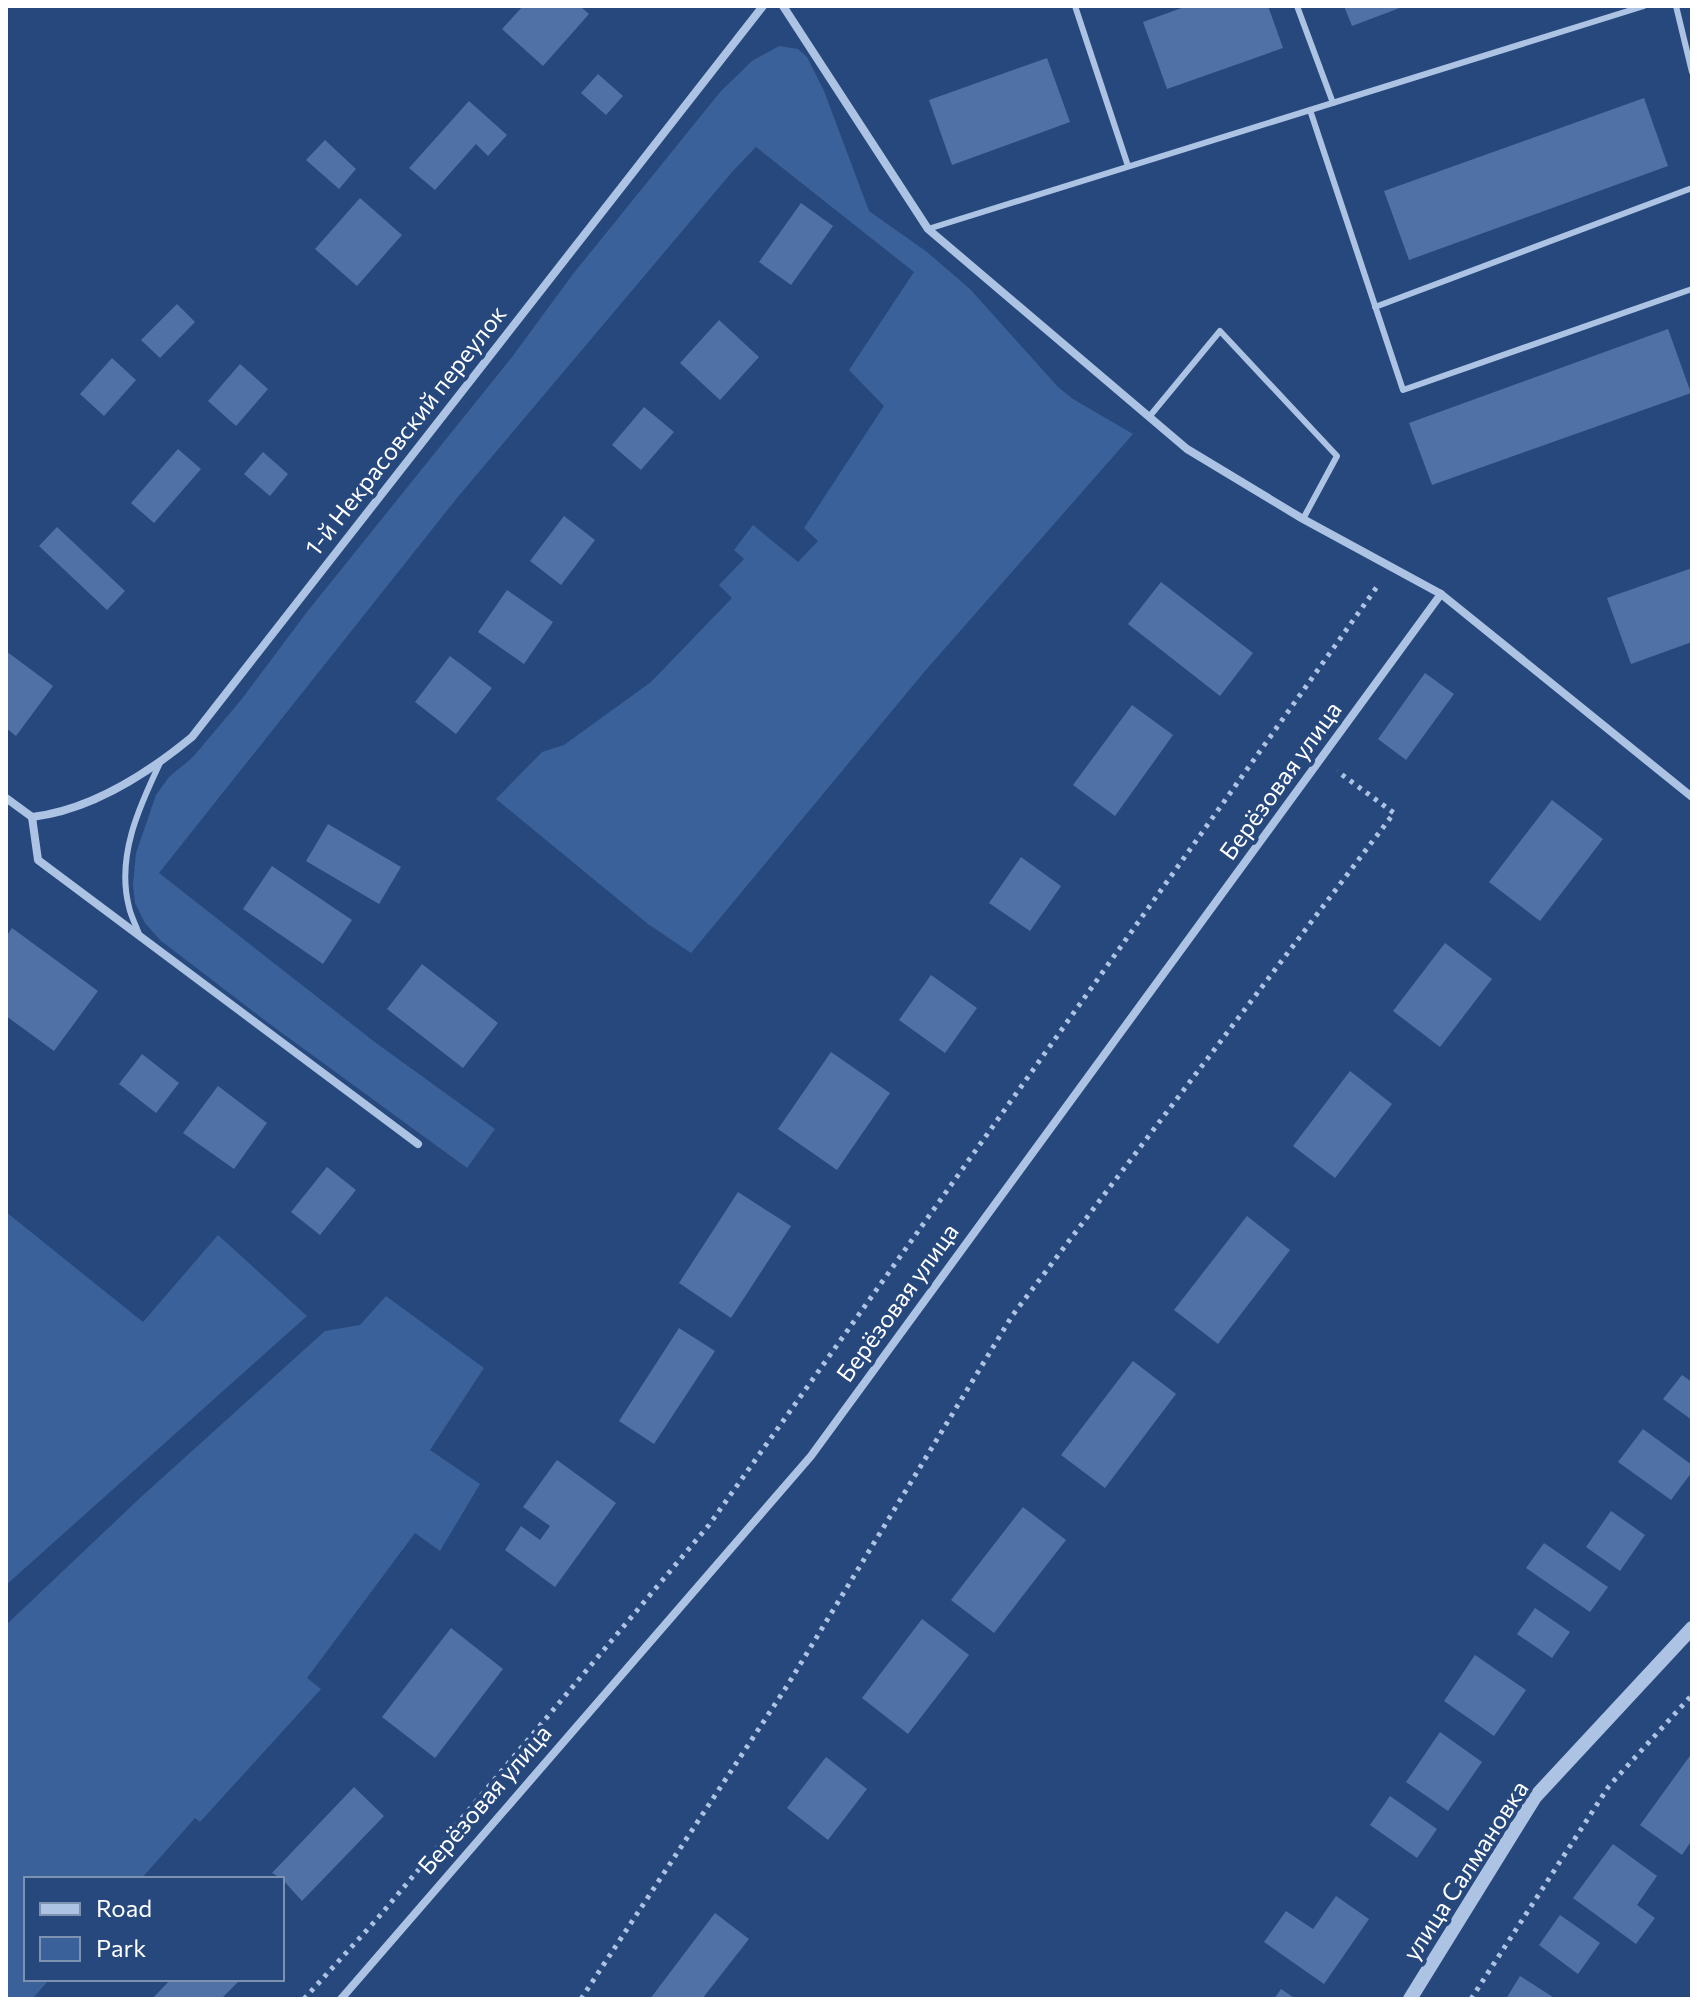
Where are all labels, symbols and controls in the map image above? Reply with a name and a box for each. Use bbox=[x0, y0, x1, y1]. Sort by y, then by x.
street label: 1-й Некрасовский переулок bbox=[298, 299, 512, 561]
street label: Берёзовая улица bbox=[1213, 695, 1347, 865]
street label: Берёзовая улица bbox=[830, 1217, 964, 1387]
street label: Берёзовая улица bbox=[411, 1718, 557, 1880]
street label: улица Салмановка bbox=[1396, 1775, 1534, 1966]
legend bbox=[24, 1877, 284, 1981]
text: Road bbox=[96, 1893, 152, 1922]
text: Park bbox=[96, 1933, 146, 1962]

